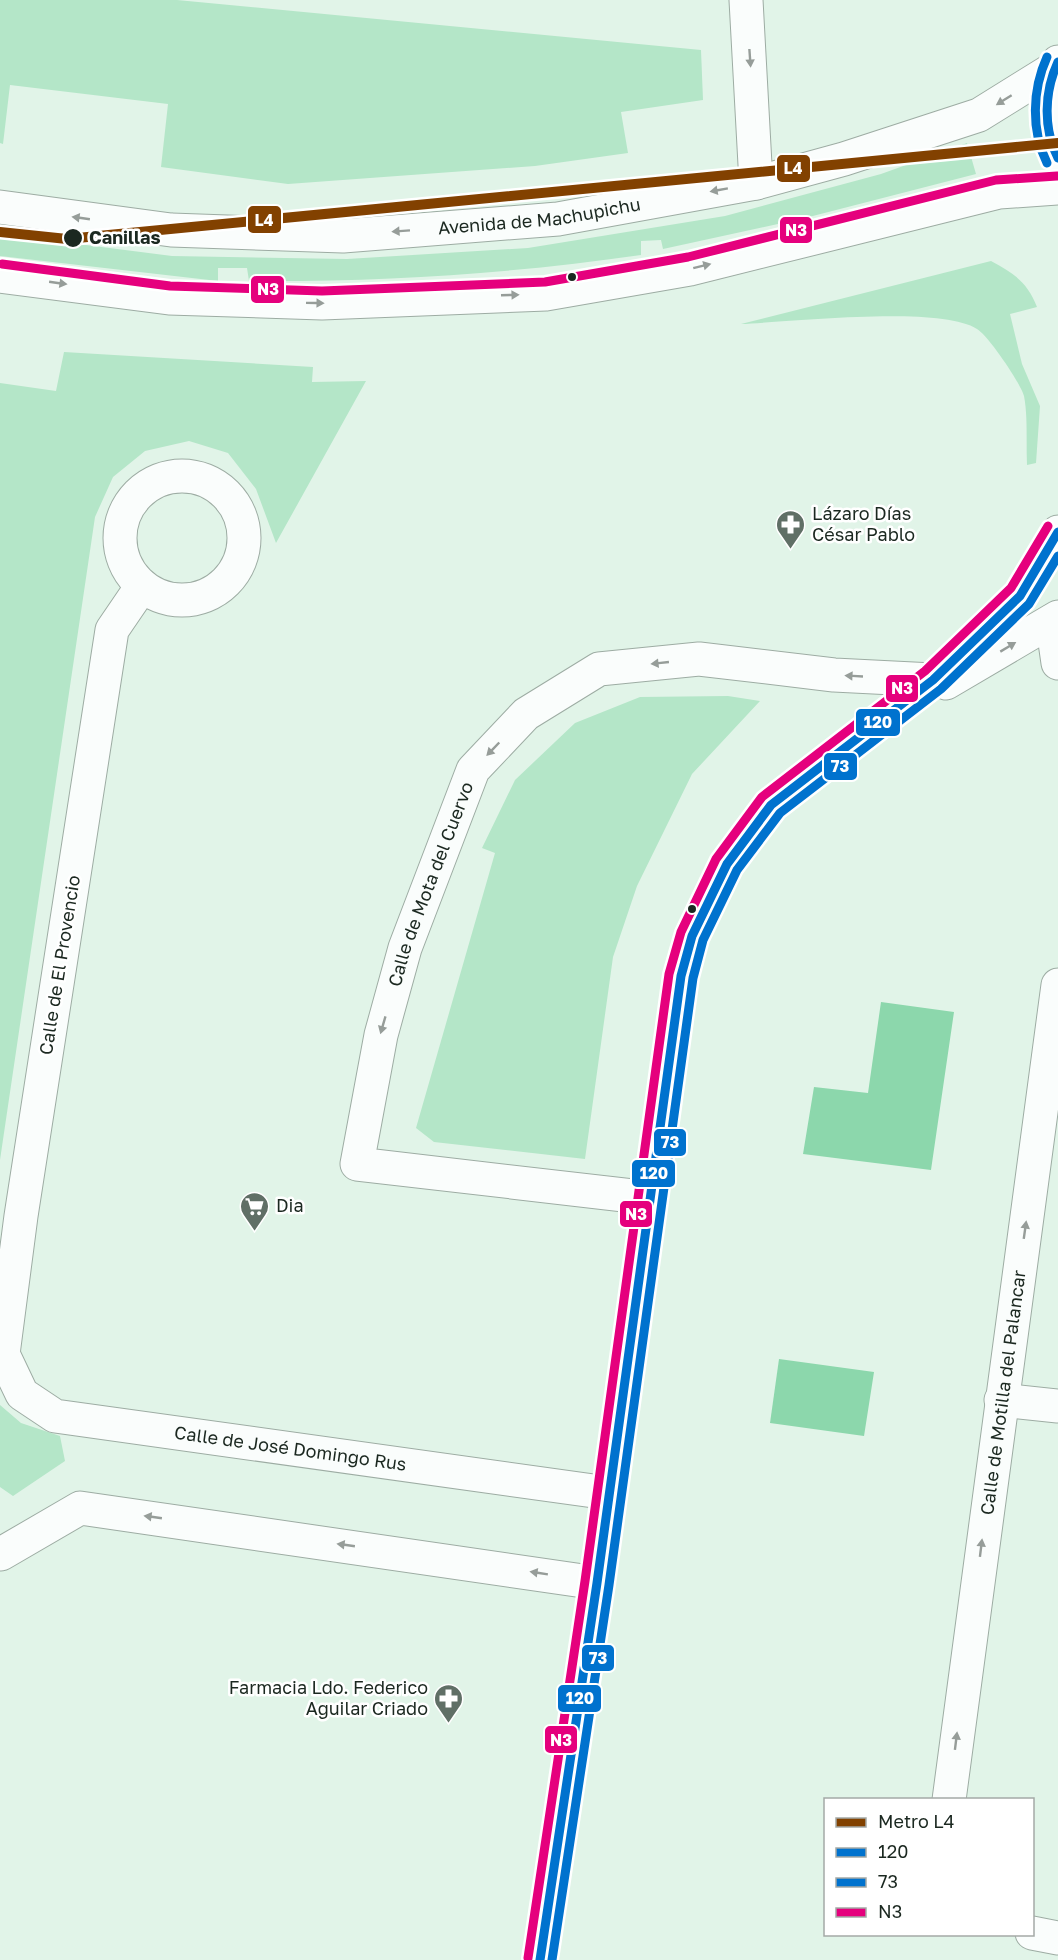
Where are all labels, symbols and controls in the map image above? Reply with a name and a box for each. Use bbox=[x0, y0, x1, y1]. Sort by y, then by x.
one-way arrow bbox=[745, 49, 755, 68]
one-way arrow bbox=[995, 94, 1012, 105]
line badge: L4 bbox=[776, 154, 811, 183]
text: L4 bbox=[783, 158, 803, 178]
one-way arrow bbox=[709, 185, 728, 194]
street label: Avenida de Machupichu bbox=[437, 192, 642, 238]
line badge: L4 bbox=[247, 205, 282, 234]
text: L4 bbox=[254, 210, 274, 230]
one-way arrow bbox=[71, 214, 90, 223]
line badge: N3 bbox=[779, 216, 813, 244]
text: N3 bbox=[785, 220, 807, 240]
place label: Canillas bbox=[89, 226, 161, 248]
marker: Canillas bbox=[62, 227, 84, 249]
one-way arrow bbox=[391, 227, 410, 236]
one-way arrow bbox=[693, 261, 711, 271]
unlabelled marker bbox=[566, 271, 578, 283]
line badge: N3 bbox=[250, 275, 285, 304]
one-way arrow bbox=[49, 279, 68, 288]
text: N3 bbox=[257, 279, 279, 299]
one-way arrow bbox=[500, 291, 519, 300]
one-way arrow bbox=[305, 298, 324, 308]
place label: Lázaro Días César Pablo bbox=[812, 502, 915, 545]
pharmacy icon: Lázaro Días César Pablo bbox=[775, 508, 807, 550]
one-way arrow bbox=[1000, 642, 1017, 652]
one-way arrow bbox=[650, 658, 669, 668]
one-way arrow bbox=[844, 671, 863, 680]
line badge: N3 bbox=[885, 674, 919, 703]
text: N3 bbox=[891, 678, 913, 698]
line badge: 120 bbox=[855, 708, 901, 737]
text: 120 bbox=[864, 712, 892, 732]
one-way arrow bbox=[486, 741, 500, 756]
line badge: 73 bbox=[823, 752, 858, 781]
text: 73 bbox=[831, 756, 849, 776]
street label: Calle de Mota del Cuervo bbox=[383, 779, 477, 989]
street label: Calle de El Provencio bbox=[34, 873, 84, 1056]
unlabelled marker bbox=[686, 903, 698, 915]
one-way arrow bbox=[378, 1016, 387, 1034]
line badge: 73 bbox=[653, 1128, 687, 1157]
text: 73 bbox=[661, 1132, 679, 1152]
line badge: 120 bbox=[631, 1159, 676, 1188]
text: 120 bbox=[640, 1163, 668, 1183]
supermarket icon: Dia bbox=[239, 1190, 271, 1232]
place label: Dia bbox=[276, 1194, 304, 1216]
line badge: N3 bbox=[619, 1200, 653, 1228]
text: N3 bbox=[625, 1204, 647, 1224]
one-way arrow bbox=[1021, 1220, 1030, 1239]
street label: Calle de Motilla del Palancar bbox=[975, 1269, 1030, 1516]
street label: Calle de José Domingo Rus bbox=[173, 1421, 408, 1475]
one-way arrow bbox=[144, 1512, 163, 1521]
one-way arrow bbox=[977, 1538, 986, 1557]
one-way arrow bbox=[337, 1541, 356, 1550]
one-way arrow bbox=[530, 1569, 549, 1578]
line badge: 73 bbox=[581, 1644, 615, 1672]
text: 73 bbox=[589, 1648, 607, 1668]
place label: Farmacia Ldo. Federico Aguilar Criado bbox=[229, 1676, 428, 1719]
pharmacy icon: Farmacia Ldo. Federico Aguilar Criado bbox=[433, 1682, 465, 1724]
line badge: 120 bbox=[557, 1684, 602, 1713]
text: 120 bbox=[566, 1688, 594, 1708]
line badge: N3 bbox=[544, 1725, 578, 1754]
text: N3 bbox=[550, 1730, 572, 1750]
one-way arrow bbox=[952, 1732, 961, 1751]
legend bbox=[824, 1798, 1034, 1936]
text: Metro L4 bbox=[878, 1810, 955, 1832]
text: 120 bbox=[878, 1840, 908, 1862]
text: 73 bbox=[878, 1870, 898, 1892]
text: N3 bbox=[878, 1900, 902, 1922]

